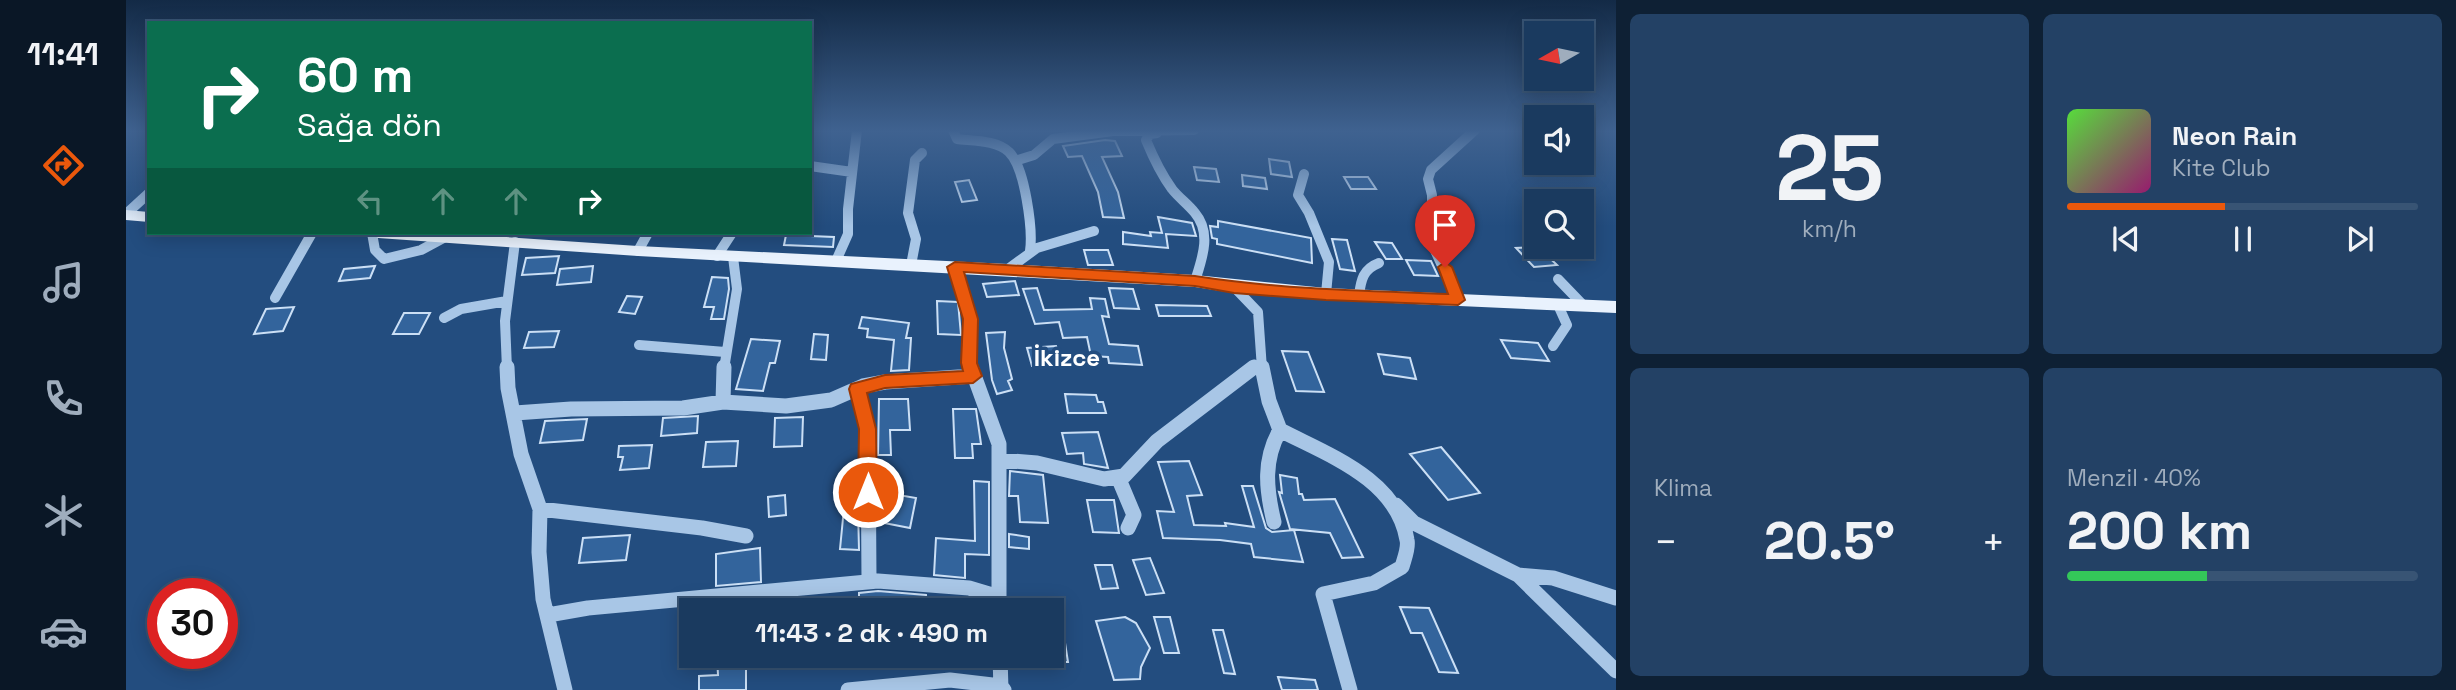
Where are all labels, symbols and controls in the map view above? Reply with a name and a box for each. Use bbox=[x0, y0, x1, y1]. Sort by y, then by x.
north arrow bbox=[1524, 21, 1594, 91]
map controls bbox=[1524, 21, 1594, 259]
text: 11:41 bbox=[27, 34, 99, 74]
text: 60 m bbox=[297, 44, 413, 106]
icon: right bbox=[182, 49, 273, 140]
text: Sağa dön bbox=[297, 105, 442, 145]
button: sound bbox=[1524, 105, 1594, 175]
text: 25 bbox=[1775, 110, 1884, 227]
text: Neon Rain bbox=[2172, 119, 2297, 153]
icon: directions bbox=[39, 141, 88, 190]
text: Kite Club bbox=[2172, 153, 2271, 183]
icon: left bbox=[351, 182, 389, 220]
icon: ahead bbox=[424, 182, 462, 220]
icon: ahead bbox=[497, 182, 535, 220]
icon: right bbox=[570, 182, 608, 220]
button: search bbox=[1524, 189, 1594, 259]
pin bbox=[1415, 195, 1475, 267]
icon: arrive bbox=[1426, 206, 1464, 244]
text: km/h bbox=[1802, 214, 1857, 244]
icon: previous bbox=[2107, 220, 2145, 258]
icon: pause bbox=[2224, 220, 2262, 258]
icon: next bbox=[2341, 220, 2379, 258]
icon: music bbox=[39, 258, 88, 307]
district label: İkizce bbox=[1034, 342, 1100, 373]
icon: phone bbox=[39, 374, 88, 423]
position arrow bbox=[831, 455, 905, 529]
text: Menzil · 40% bbox=[2067, 463, 2201, 493]
text: Klima bbox=[1654, 473, 1712, 503]
icon: climate bbox=[39, 491, 88, 540]
text: 200 km bbox=[2067, 498, 2252, 564]
text: 20.5° bbox=[1764, 508, 1895, 574]
text: − bbox=[1654, 518, 1678, 566]
text: + bbox=[1981, 518, 2005, 566]
speed limit sign: 30 bbox=[147, 578, 238, 669]
icon: car bbox=[39, 607, 88, 656]
text: 11:43 · 2 dk · 490 m bbox=[755, 616, 988, 650]

